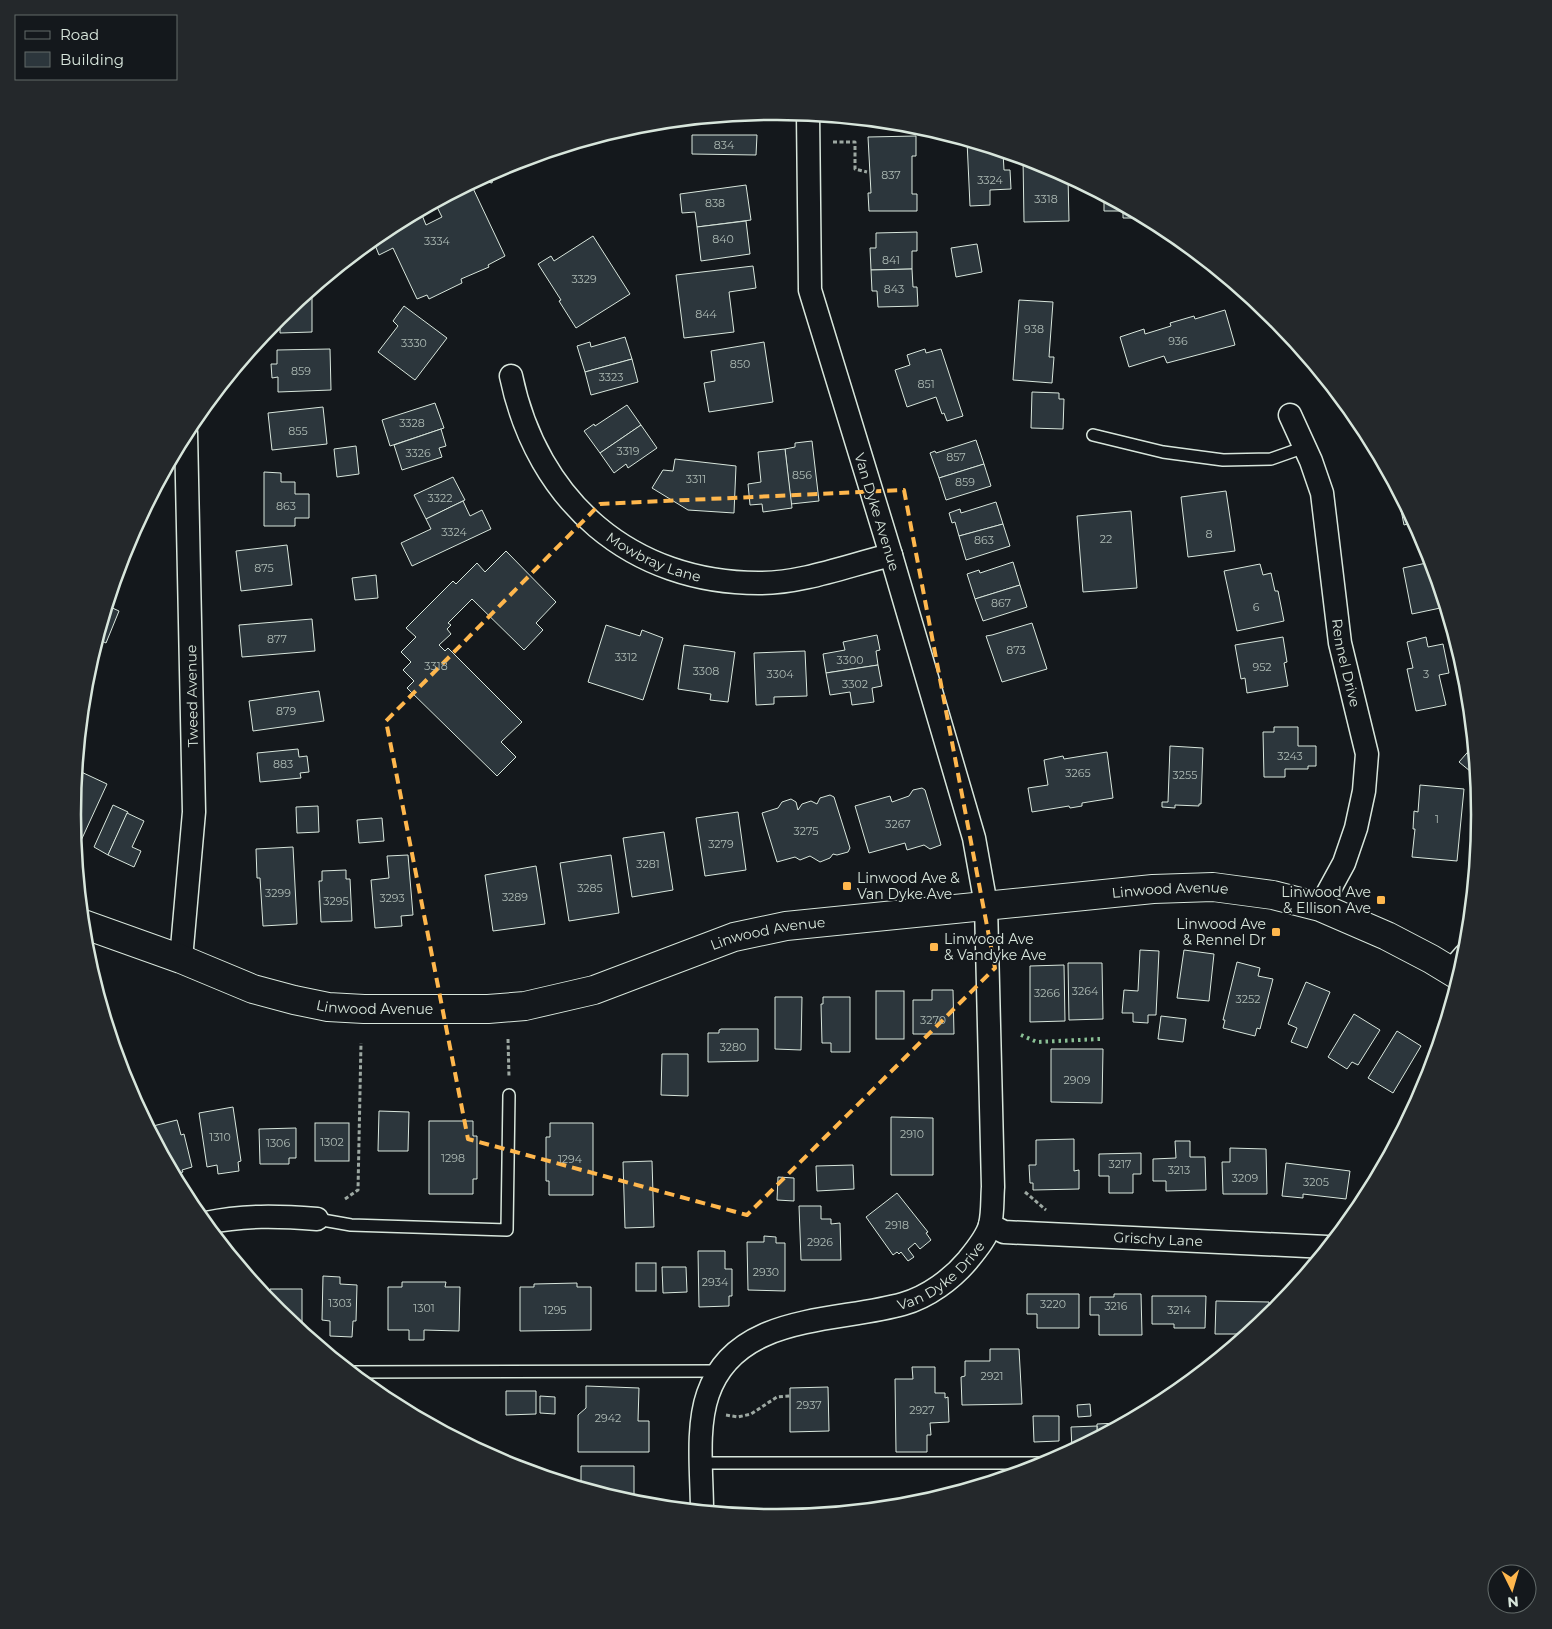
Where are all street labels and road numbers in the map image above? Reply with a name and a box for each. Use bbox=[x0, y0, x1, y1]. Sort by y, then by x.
street label: Van Dyke Avenue bbox=[850, 451, 904, 573]
street label: Mowbray Lane bbox=[603, 528, 703, 586]
street label: Rennel Drive bbox=[1328, 618, 1364, 709]
street label: Tweed Avenue bbox=[182, 645, 202, 747]
street label: Linwood Avenue bbox=[1111, 878, 1230, 902]
street label: Linwood Avenue bbox=[708, 913, 826, 954]
street label: Linwood Avenue bbox=[315, 996, 433, 1018]
street label: Grischy Lane bbox=[1113, 1228, 1203, 1250]
street label: Van Dyke Drive bbox=[895, 1238, 988, 1314]

